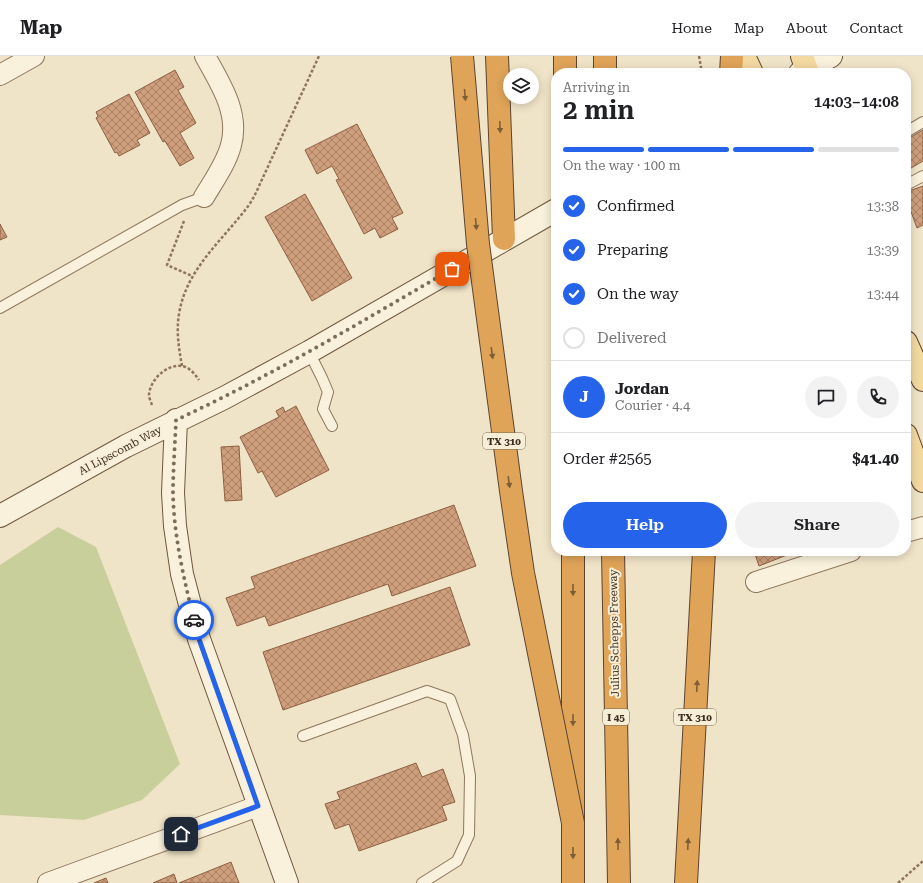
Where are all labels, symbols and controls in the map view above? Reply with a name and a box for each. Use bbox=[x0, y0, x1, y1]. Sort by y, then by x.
text: Map bbox=[20, 16, 62, 39]
text: Home bbox=[671, 20, 712, 36]
text: Map bbox=[734, 20, 764, 36]
text: About bbox=[786, 20, 828, 36]
text: Contact bbox=[850, 20, 903, 36]
map controls bbox=[503, 68, 539, 104]
button: layers bbox=[503, 68, 539, 104]
text: Arriving in bbox=[563, 80, 630, 95]
one-way arrow bbox=[462, 89, 469, 101]
text: 14:03–14:08 bbox=[814, 93, 899, 111]
text: 2 min bbox=[563, 95, 635, 125]
one-way arrow bbox=[496, 121, 503, 133]
text: On the way · 100 m bbox=[563, 158, 680, 173]
icon: check bbox=[563, 195, 585, 217]
text: Confirmed bbox=[597, 197, 675, 215]
text: 13:38 bbox=[867, 199, 899, 214]
one-way arrow bbox=[473, 218, 480, 230]
icon: check bbox=[563, 239, 585, 261]
text: Preparing bbox=[597, 241, 668, 259]
text: 13:39 bbox=[867, 243, 899, 258]
pin bbox=[435, 252, 469, 286]
icon: bag bbox=[441, 258, 463, 280]
icon: check bbox=[563, 283, 585, 305]
text: On the way bbox=[597, 285, 679, 303]
text: 13:44 bbox=[867, 287, 899, 302]
text: Delivered bbox=[597, 329, 667, 347]
one-way arrow bbox=[489, 347, 495, 359]
button: chat bbox=[805, 376, 847, 418]
button: phone bbox=[857, 376, 899, 418]
text: Jordan bbox=[615, 380, 669, 398]
text: J bbox=[579, 388, 589, 406]
text: Courier · 4.4 bbox=[615, 398, 690, 413]
street label: Al Lipscomb Way bbox=[76, 423, 164, 478]
road number: TX 310 bbox=[483, 433, 525, 449]
text: Order #2565 bbox=[563, 450, 652, 468]
text: $41.40 bbox=[852, 450, 899, 468]
one-way arrow bbox=[506, 476, 513, 488]
button: Help bbox=[563, 502, 727, 548]
button: Share bbox=[735, 502, 899, 548]
street label: Julius Schepps Freeway bbox=[607, 569, 622, 697]
one-way arrow bbox=[570, 584, 576, 597]
courier bbox=[174, 600, 214, 640]
icon: car bbox=[183, 609, 205, 631]
one-way arrow bbox=[693, 680, 700, 692]
road number: I 45 bbox=[603, 709, 629, 725]
road number: TX 310 bbox=[674, 709, 716, 725]
one-way arrow bbox=[570, 714, 576, 727]
pin bbox=[164, 817, 198, 851]
icon: home bbox=[170, 823, 192, 845]
one-way arrow bbox=[615, 837, 621, 850]
one-way arrow bbox=[684, 838, 691, 850]
one-way arrow bbox=[570, 847, 576, 860]

